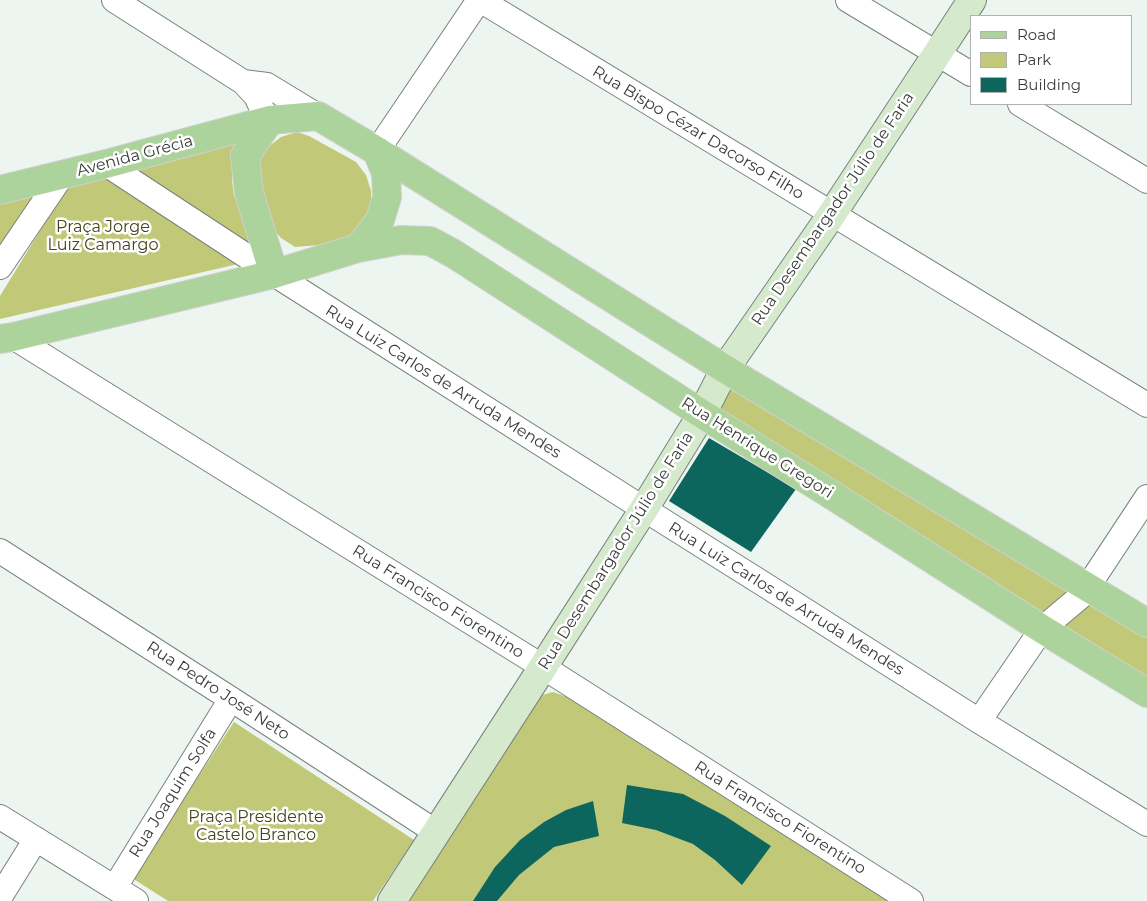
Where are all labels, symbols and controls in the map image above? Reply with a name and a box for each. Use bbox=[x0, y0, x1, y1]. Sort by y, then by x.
legend bbox=[970, 15, 1132, 105]
text: Road bbox=[1017, 25, 1056, 44]
text: Park bbox=[1017, 50, 1051, 69]
street label: Rua Bispo Cézar Dacorso Filho bbox=[589, 62, 807, 204]
text: Building bbox=[1017, 75, 1081, 94]
street label: Rua Desembargador Júlio de Faria bbox=[748, 89, 918, 329]
street label: Avenida Grécia bbox=[75, 131, 195, 181]
park label: Praça Jorge Luiz Camargo bbox=[47, 217, 159, 255]
street label: Rua Luiz Carlos de Arruda Mendes bbox=[322, 301, 564, 463]
street label: Rua Henrique Gregori bbox=[678, 393, 836, 503]
street label: Rua Desembargador Júlio de Faria bbox=[534, 428, 698, 674]
street label: Rua Luiz Carlos de Arruda Mendes bbox=[665, 518, 907, 680]
street label: Rua Francisco Fiorentino bbox=[349, 541, 527, 663]
street label: Rua Pedro José Neto bbox=[143, 638, 293, 744]
street label: Rua Joaquim Solfa bbox=[125, 725, 221, 861]
street label: Rua Francisco Fiorentino bbox=[691, 757, 869, 879]
park label: Praça Presidente Castelo Branco bbox=[188, 807, 324, 845]

